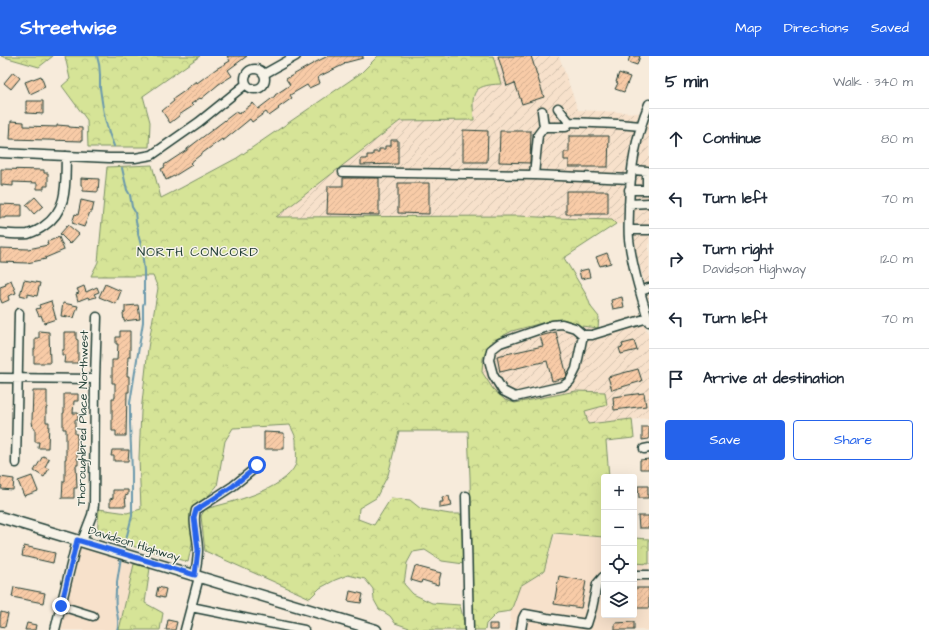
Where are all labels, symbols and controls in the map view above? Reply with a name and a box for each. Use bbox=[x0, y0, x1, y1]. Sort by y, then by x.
text: Streetwise bbox=[20, 15, 117, 42]
text: Map bbox=[735, 18, 762, 38]
text: Directions bbox=[784, 18, 849, 38]
text: Saved bbox=[871, 18, 909, 38]
text: 5 min bbox=[665, 70, 708, 94]
text: Walk · 340 m bbox=[833, 73, 913, 91]
icon: ahead bbox=[665, 128, 687, 150]
text: Continue bbox=[703, 128, 761, 149]
text: 80 m bbox=[881, 130, 913, 148]
icon: left bbox=[665, 188, 687, 210]
text: Turn left bbox=[703, 188, 767, 209]
text: 70 m bbox=[881, 190, 913, 208]
text: Turn right bbox=[703, 239, 774, 260]
district label: NORTH CONCORD bbox=[137, 243, 259, 261]
icon: right bbox=[665, 248, 687, 270]
text: 120 m bbox=[880, 250, 913, 268]
text: Davidson Highway bbox=[703, 260, 806, 278]
icon: left bbox=[665, 308, 687, 330]
text: Turn left bbox=[703, 308, 767, 329]
text: 70 m bbox=[881, 310, 913, 328]
street label: Thoroughbred Place Northwest bbox=[73, 330, 94, 506]
icon: arrive bbox=[665, 368, 687, 390]
text: Arrive at destination bbox=[703, 368, 844, 389]
button: Save bbox=[665, 420, 785, 460]
button: Share bbox=[793, 420, 913, 460]
route start bbox=[248, 456, 266, 474]
map controls bbox=[601, 474, 637, 618]
button: + bbox=[601, 474, 637, 510]
button: − bbox=[601, 510, 637, 546]
street label: Davidson Highway bbox=[86, 522, 182, 567]
button: locate bbox=[601, 546, 637, 582]
button: layers bbox=[601, 582, 637, 618]
route end bbox=[52, 597, 70, 615]

